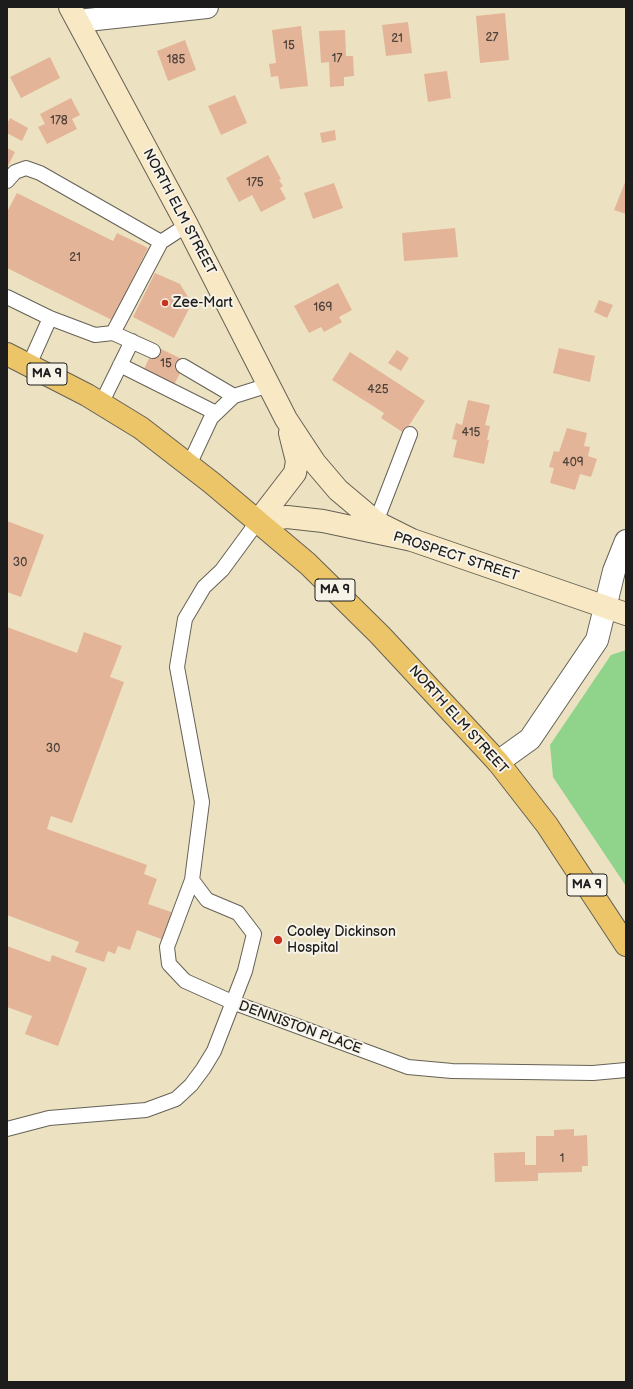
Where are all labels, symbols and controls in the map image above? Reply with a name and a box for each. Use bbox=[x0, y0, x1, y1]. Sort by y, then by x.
house number: 27 bbox=[486, 31, 498, 45]
house number: 21 bbox=[391, 32, 403, 46]
house number: 15 bbox=[283, 39, 295, 53]
house number: 17 bbox=[332, 52, 342, 66]
house number: 185 bbox=[167, 53, 185, 67]
house number: 178 bbox=[50, 114, 68, 128]
street label: NORTH ELM STREET bbox=[139, 146, 219, 278]
house number: 175 bbox=[246, 176, 264, 190]
house number: 21 bbox=[69, 251, 81, 265]
place label: Zee-Mart bbox=[173, 295, 233, 311]
marker: Zee-Mart bbox=[160, 298, 170, 308]
house number: 169 bbox=[314, 301, 332, 315]
house number: 15 bbox=[160, 357, 172, 371]
road number: MA 9 bbox=[27, 363, 67, 385]
house number: 425 bbox=[367, 383, 389, 397]
house number: 415 bbox=[462, 426, 480, 440]
house number: 409 bbox=[562, 456, 584, 470]
street label: PROSPECT STREET bbox=[391, 529, 521, 585]
house number: 30 bbox=[13, 556, 27, 570]
road number: MA 9 bbox=[315, 579, 355, 601]
street label: NORTH ELM STREET bbox=[405, 662, 511, 778]
house number: 30 bbox=[46, 742, 60, 756]
road number: MA 9 bbox=[567, 874, 607, 896]
place label: Cooley Dickinson Hospital bbox=[287, 924, 396, 956]
marker: Cooley Dickinson Hospital bbox=[272, 934, 284, 946]
street label: DENNISTON PLACE bbox=[236, 998, 364, 1058]
house number: 1 bbox=[560, 1152, 564, 1166]

